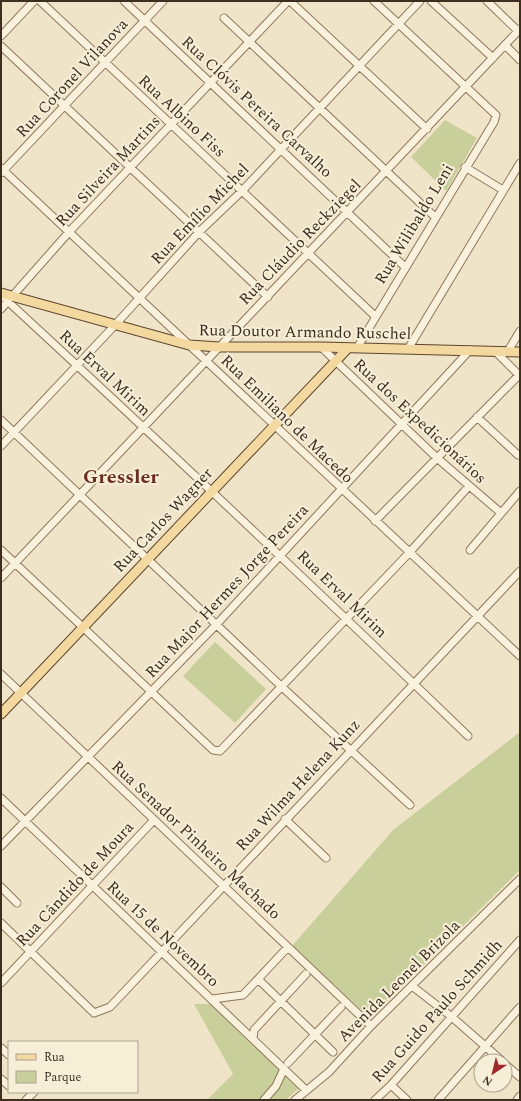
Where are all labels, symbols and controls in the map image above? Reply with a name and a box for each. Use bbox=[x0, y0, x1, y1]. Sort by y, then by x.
street label: Rua Coronel Vilanova bbox=[10, 13, 134, 143]
street label: Rua Clóvis Pereira Carvalho bbox=[176, 30, 338, 184]
street label: Rua Albino Fiss bbox=[133, 69, 231, 163]
street label: Rua Silveira Martins bbox=[50, 110, 166, 232]
street label: Rua Emílio Michel bbox=[145, 158, 255, 270]
street label: Rua Wilibaldo Leni bbox=[368, 159, 460, 289]
street label: Rua Cláudio Reckziegel bbox=[233, 173, 367, 311]
street label: Rua Doutor Armando Ruschel bbox=[198, 318, 412, 346]
street label: Rua Erval Mirim bbox=[54, 324, 156, 422]
street label: Rua Emiliano de Macedo bbox=[215, 349, 359, 489]
street label: Rua dos Expedicionários bbox=[348, 353, 492, 489]
district label: Gressler bbox=[83, 462, 159, 492]
street label: Rua Carlos Wagner bbox=[108, 462, 218, 578]
street label: Rua Major Hermes Jorge Pereira bbox=[140, 498, 314, 683]
street label: Rua Erval Mirim bbox=[291, 544, 393, 644]
street label: Rua Wilma Helena Kunz bbox=[230, 713, 366, 857]
street label: Rua Senador Pinheiro Machado bbox=[106, 755, 286, 925]
street label: Rua Cândido de Moura bbox=[10, 816, 140, 952]
street label: Rua 15 de Novembro bbox=[101, 875, 225, 993]
street label: Avenida Leonel Brizola bbox=[332, 914, 466, 1048]
street label: Rua Guido Paulo Schmidh bbox=[366, 934, 508, 1088]
legend bbox=[8, 1041, 138, 1093]
text: Rua bbox=[44, 1048, 65, 1067]
north arrow bbox=[473, 1053, 513, 1093]
text: Parque bbox=[44, 1068, 81, 1087]
text: N bbox=[479, 1071, 496, 1090]

